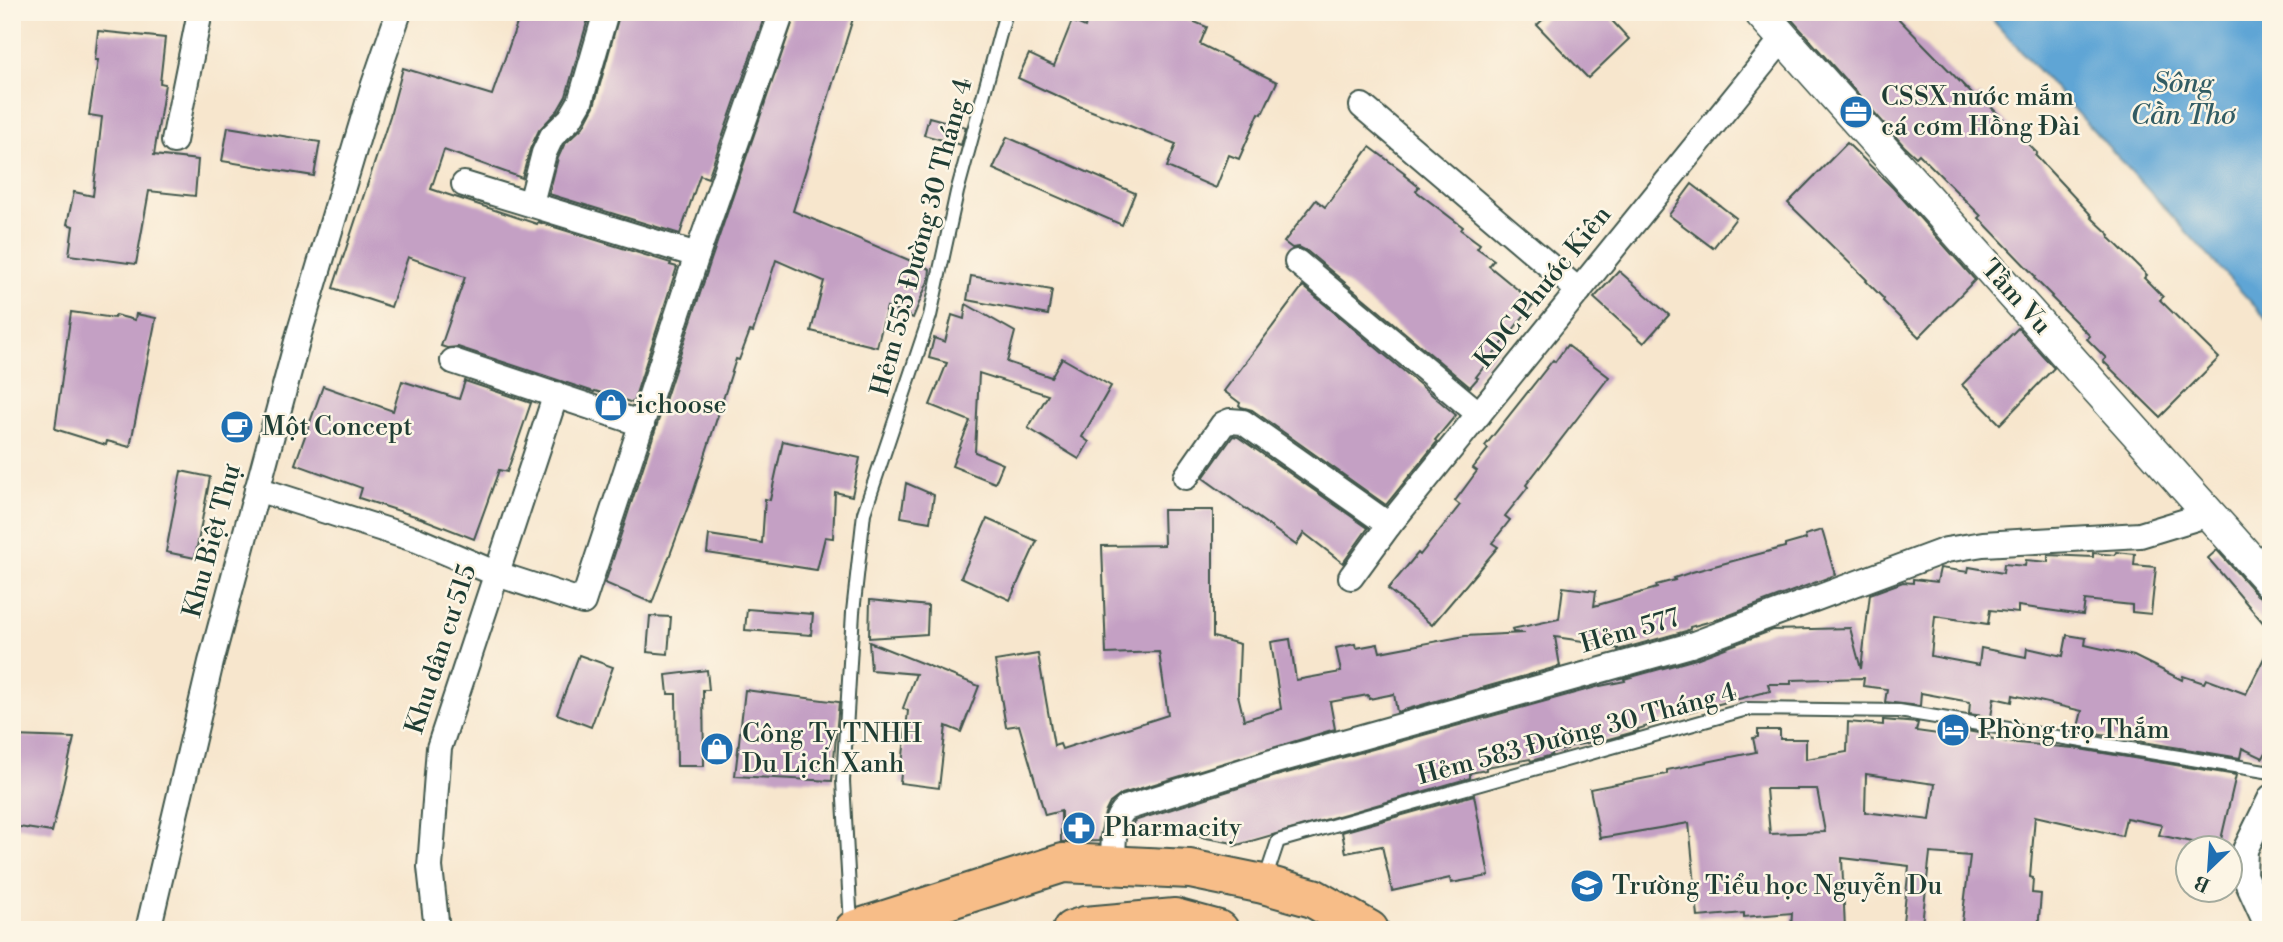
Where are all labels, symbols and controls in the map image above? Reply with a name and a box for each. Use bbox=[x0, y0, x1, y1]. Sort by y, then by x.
water label: Sông Cần Thơ bbox=[2130, 66, 2237, 133]
street label: Hẻm 553 Đường 30 Tháng 4 bbox=[864, 75, 980, 399]
place label: CSSX nước mắm cá cơm Hồng Đài bbox=[1881, 81, 2080, 143]
office icon: CSSX nước mắm cá cơm Hồng Đài bbox=[1837, 93, 1875, 131]
street label: KDC Phước Kiên bbox=[1468, 199, 1618, 375]
street label: Tầm Vu bbox=[1974, 253, 2058, 341]
shop icon: ichoose bbox=[592, 386, 630, 424]
place label: ichoose bbox=[636, 389, 727, 421]
cafe icon: Một Concept bbox=[218, 408, 256, 446]
place label: Một Concept bbox=[262, 411, 412, 443]
street label: Khu Biệt Thự bbox=[176, 460, 248, 621]
street label: Khu dân cư 515 bbox=[399, 560, 483, 738]
street label: Hẻm 577 bbox=[1577, 602, 1683, 660]
street label: Hẻm 583 Đường 30 Tháng 4 bbox=[1414, 676, 1740, 792]
hotel icon: Phòng trọ Thắm bbox=[1934, 711, 1972, 749]
place label: Phòng trọ Thắm bbox=[1978, 714, 2170, 746]
place label: Công Ty TNHH Du Lịch Xanh bbox=[742, 718, 922, 780]
shop icon: Công Ty TNHH Du Lịch Xanh bbox=[698, 730, 736, 768]
pharmacy icon: Pharmacity bbox=[1060, 809, 1098, 847]
place label: Pharmacity bbox=[1104, 812, 1242, 844]
north arrow bbox=[2174, 834, 2244, 904]
school or university icon: Trường Tiểu học Nguyễn Du bbox=[1568, 867, 1606, 905]
place label: Trường Tiểu học Nguyễn Du bbox=[1612, 870, 1943, 902]
text: B bbox=[2191, 870, 2214, 897]

